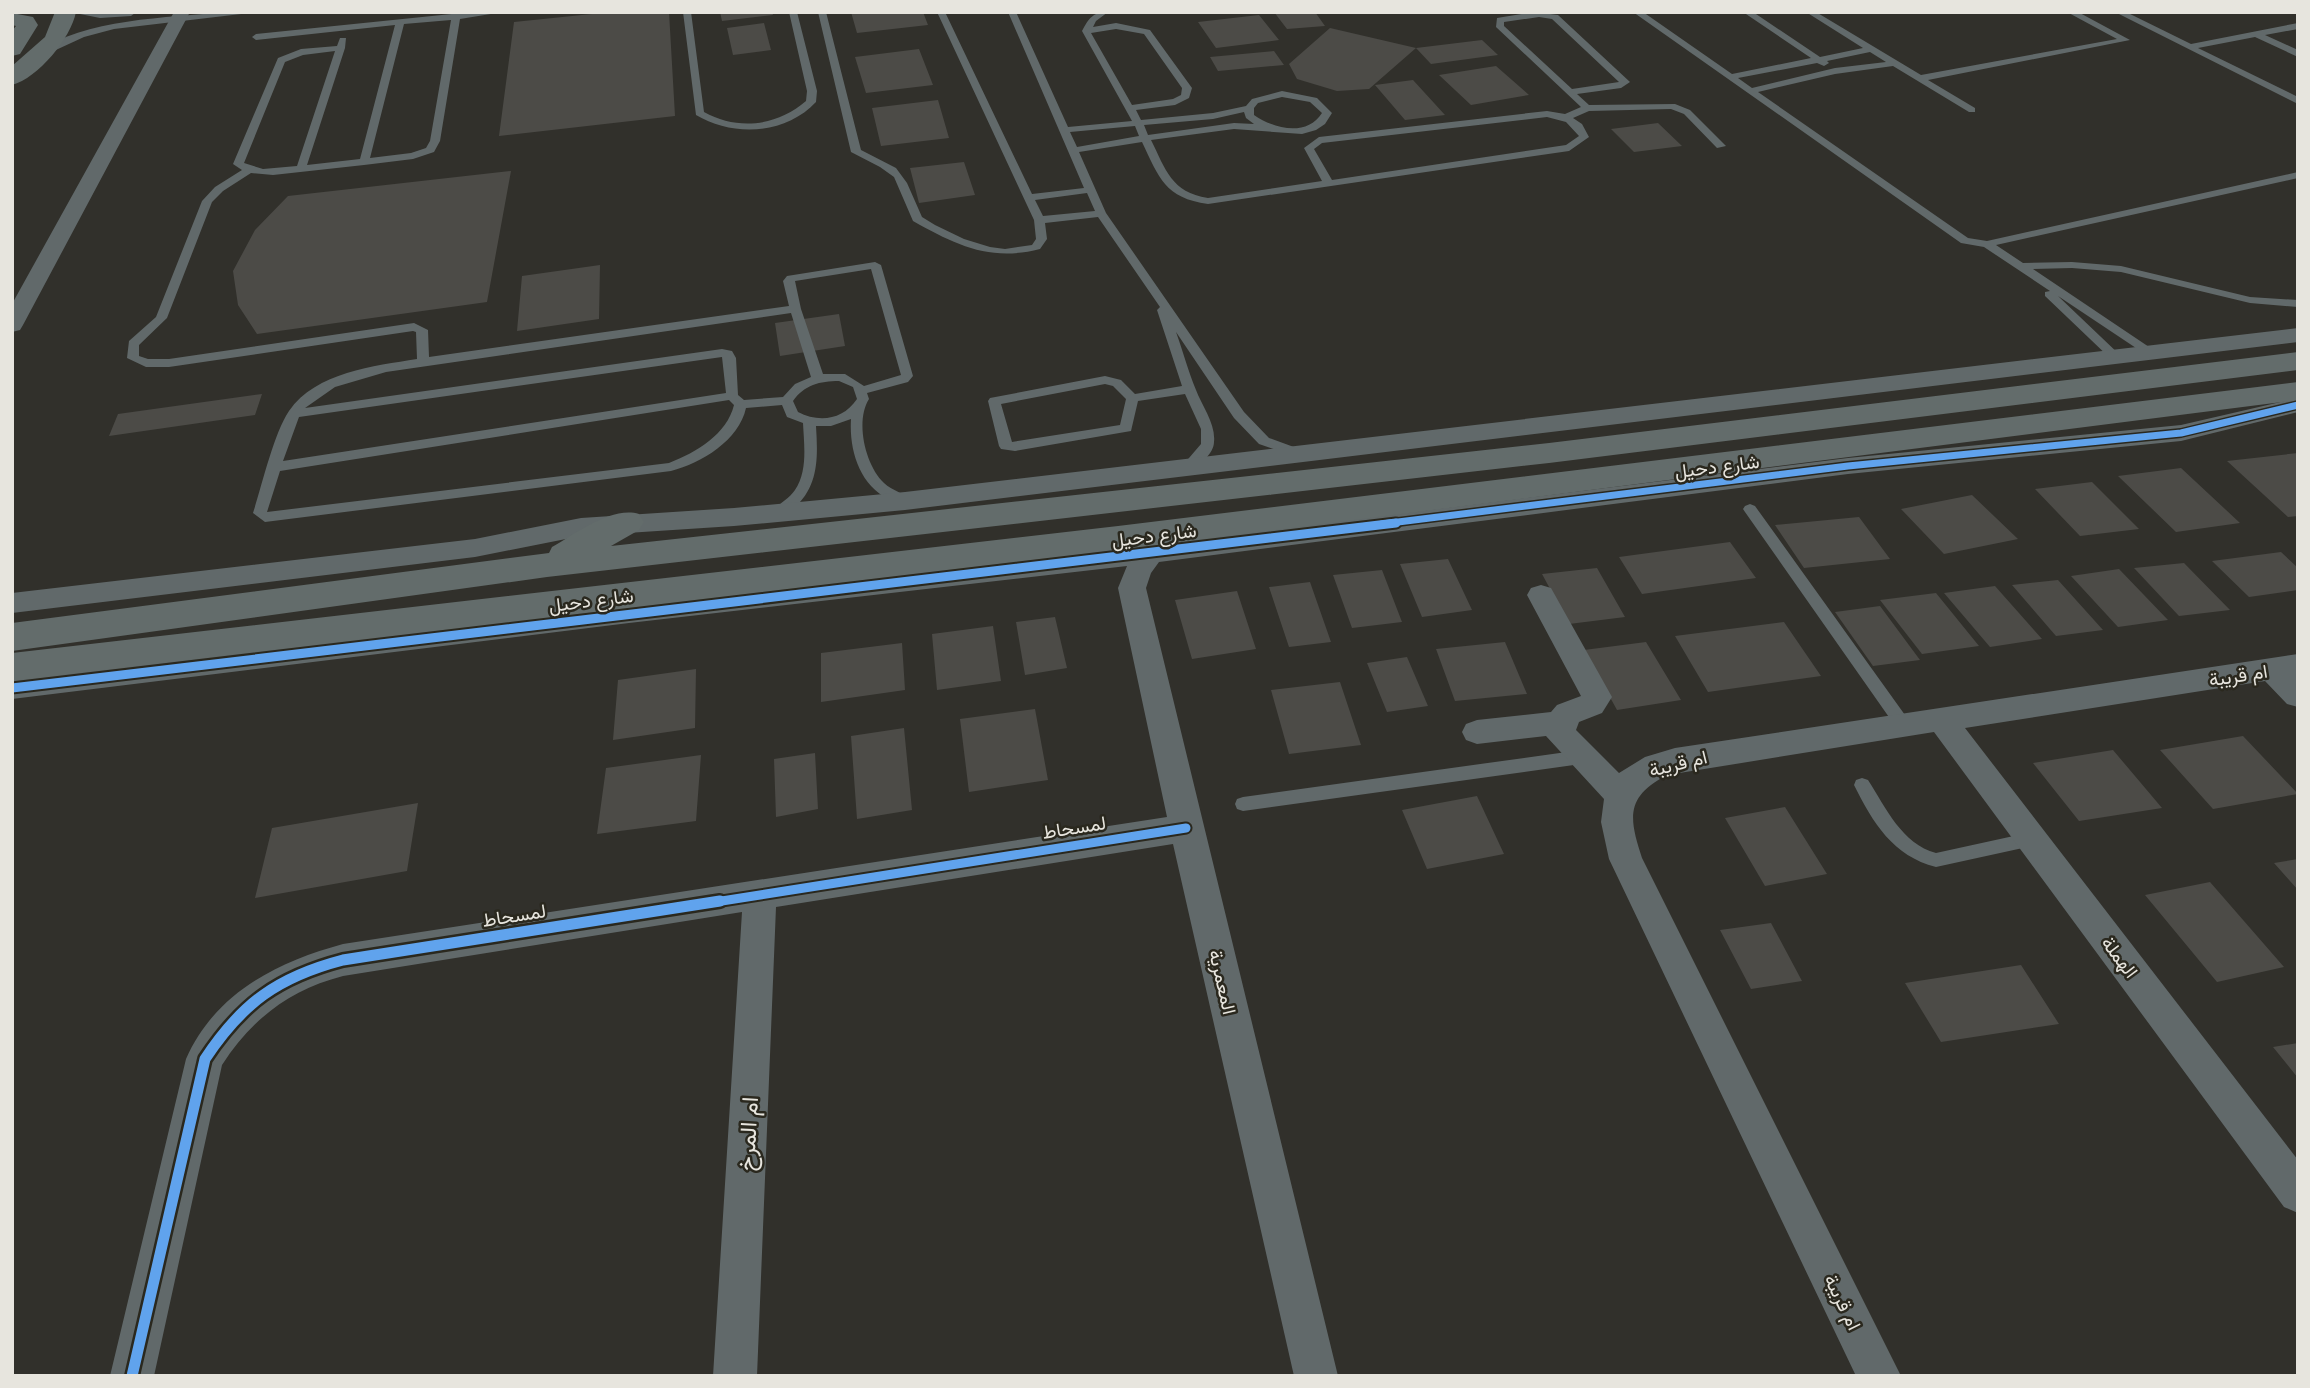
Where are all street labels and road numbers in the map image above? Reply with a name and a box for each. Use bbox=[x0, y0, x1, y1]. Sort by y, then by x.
street label: شارع دحيل bbox=[1673, 448, 1761, 484]
street label: شارع دحيل bbox=[1110, 517, 1198, 553]
street label: شارع دحيل bbox=[547, 582, 635, 618]
street label: ام قريبة bbox=[2207, 658, 2269, 692]
street label: ام قريبة bbox=[1646, 743, 1710, 783]
street label: لمسحاط bbox=[1040, 809, 1108, 845]
street label: لمسحاط bbox=[480, 897, 548, 933]
street label: الهملة bbox=[2096, 931, 2144, 983]
street label: المعمرية bbox=[1203, 947, 1243, 1017]
street label: ام المرخ bbox=[729, 1096, 766, 1172]
street label: ام قريبة bbox=[1818, 1270, 1868, 1334]

